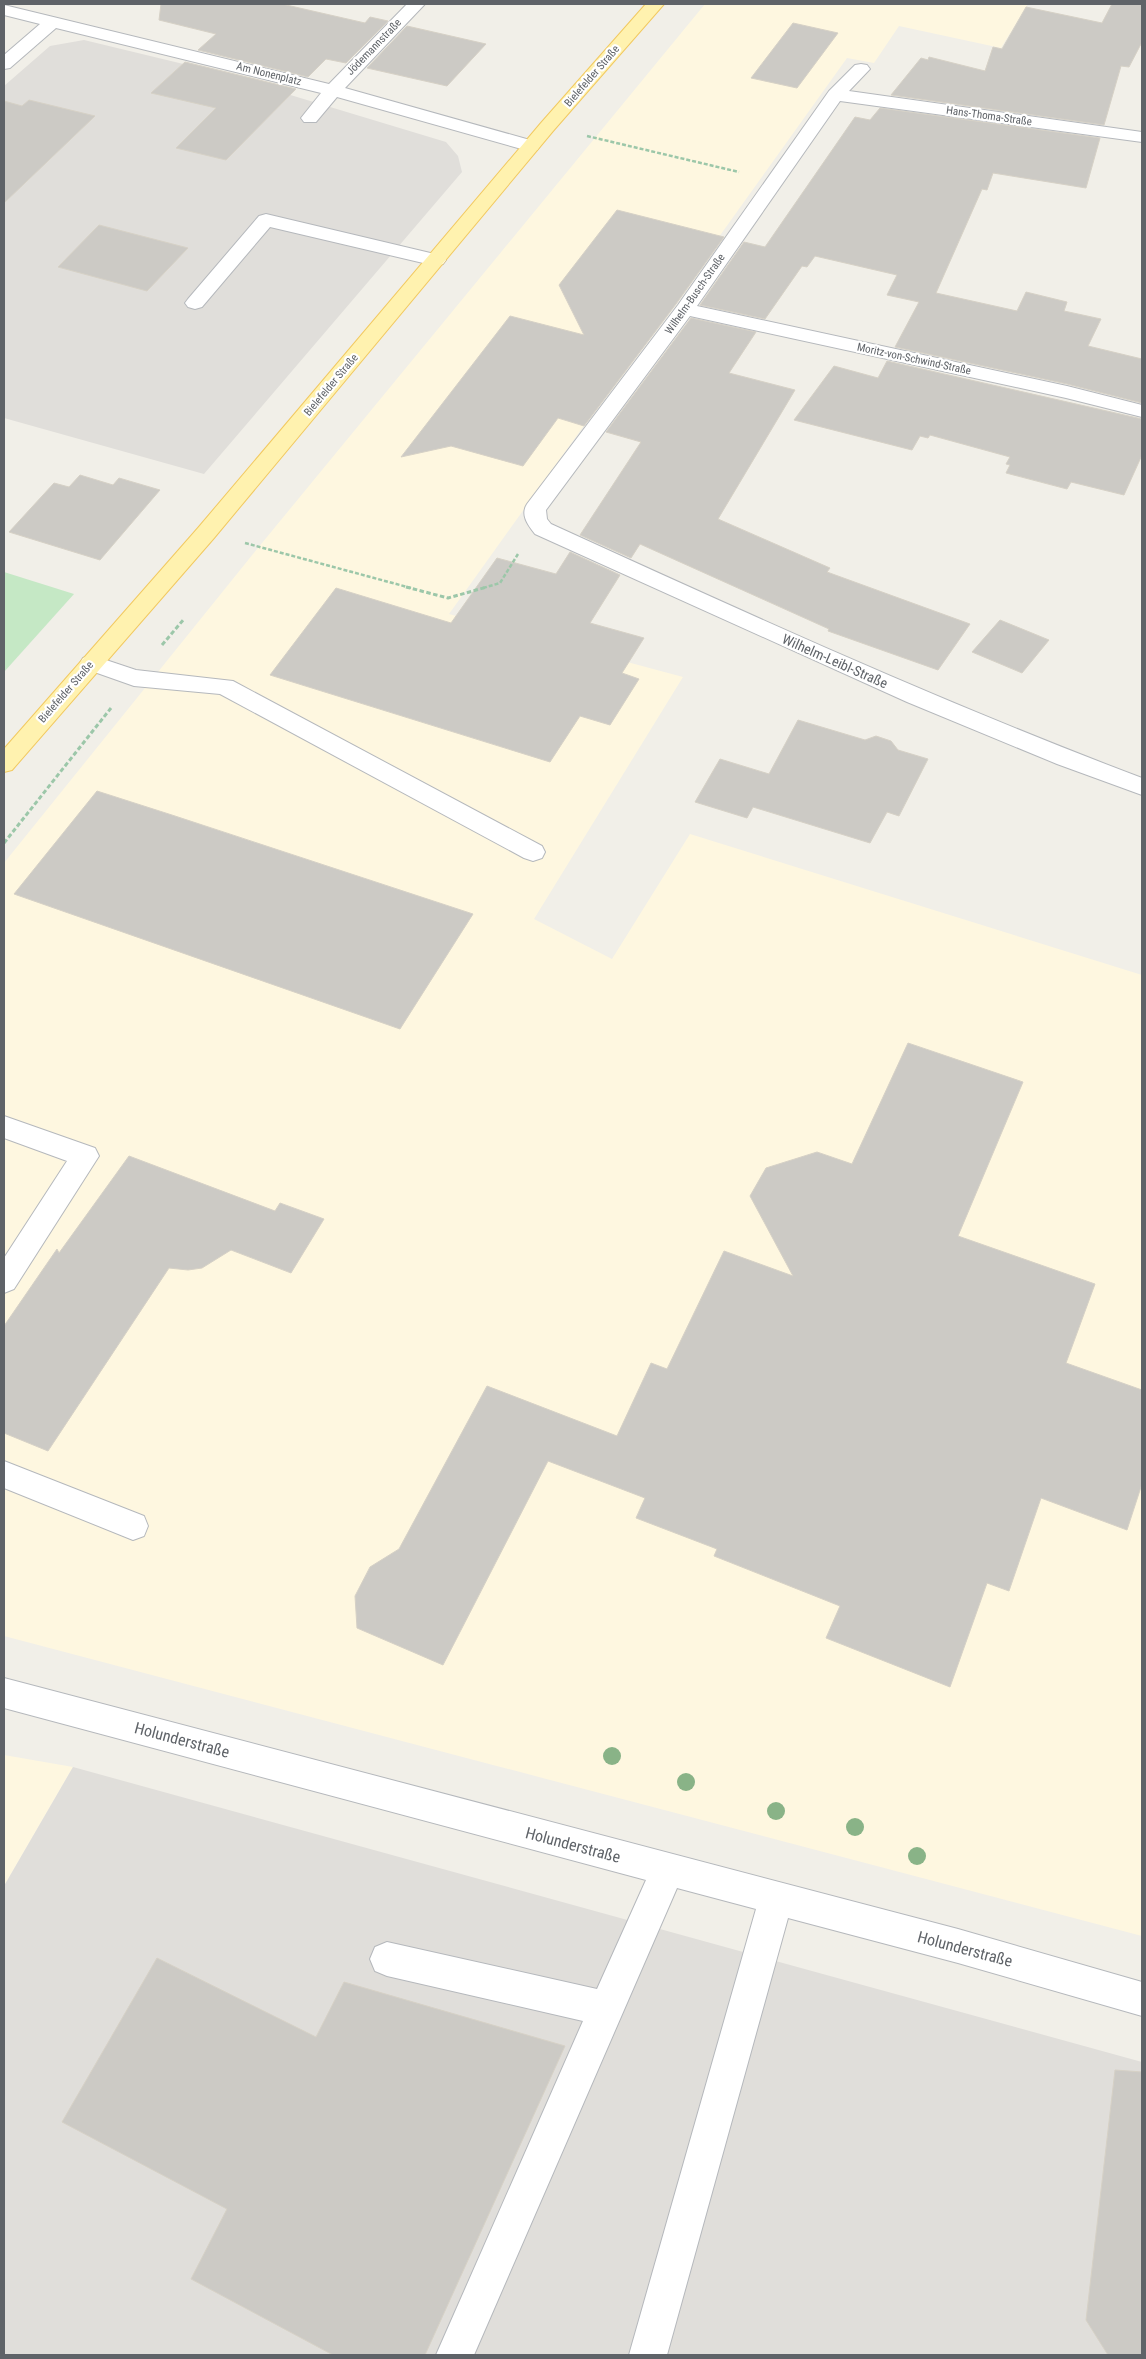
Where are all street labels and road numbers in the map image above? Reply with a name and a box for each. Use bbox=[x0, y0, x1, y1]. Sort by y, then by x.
street label: Jödemannstraße bbox=[344, 16, 404, 78]
street label: Bielefelder Straße bbox=[562, 43, 622, 109]
street label: Am Nonenplatz bbox=[235, 60, 303, 88]
street label: Hans-Thoma-Straße bbox=[945, 104, 1033, 128]
street label: Wilhelm-Busch-Straße bbox=[662, 251, 728, 337]
street label: Moritz-von-Schwind-Straße bbox=[856, 341, 972, 377]
street label: Bielefelder Straße bbox=[301, 351, 361, 419]
street label: Wilhelm-Leibl-Straße bbox=[780, 631, 891, 692]
street label: Bielefelder Straße bbox=[36, 659, 96, 725]
street label: Holunderstraße bbox=[132, 1718, 232, 1762]
street label: Holunderstraße bbox=[523, 1823, 623, 1867]
street label: Holunderstraße bbox=[915, 1927, 1015, 1971]

